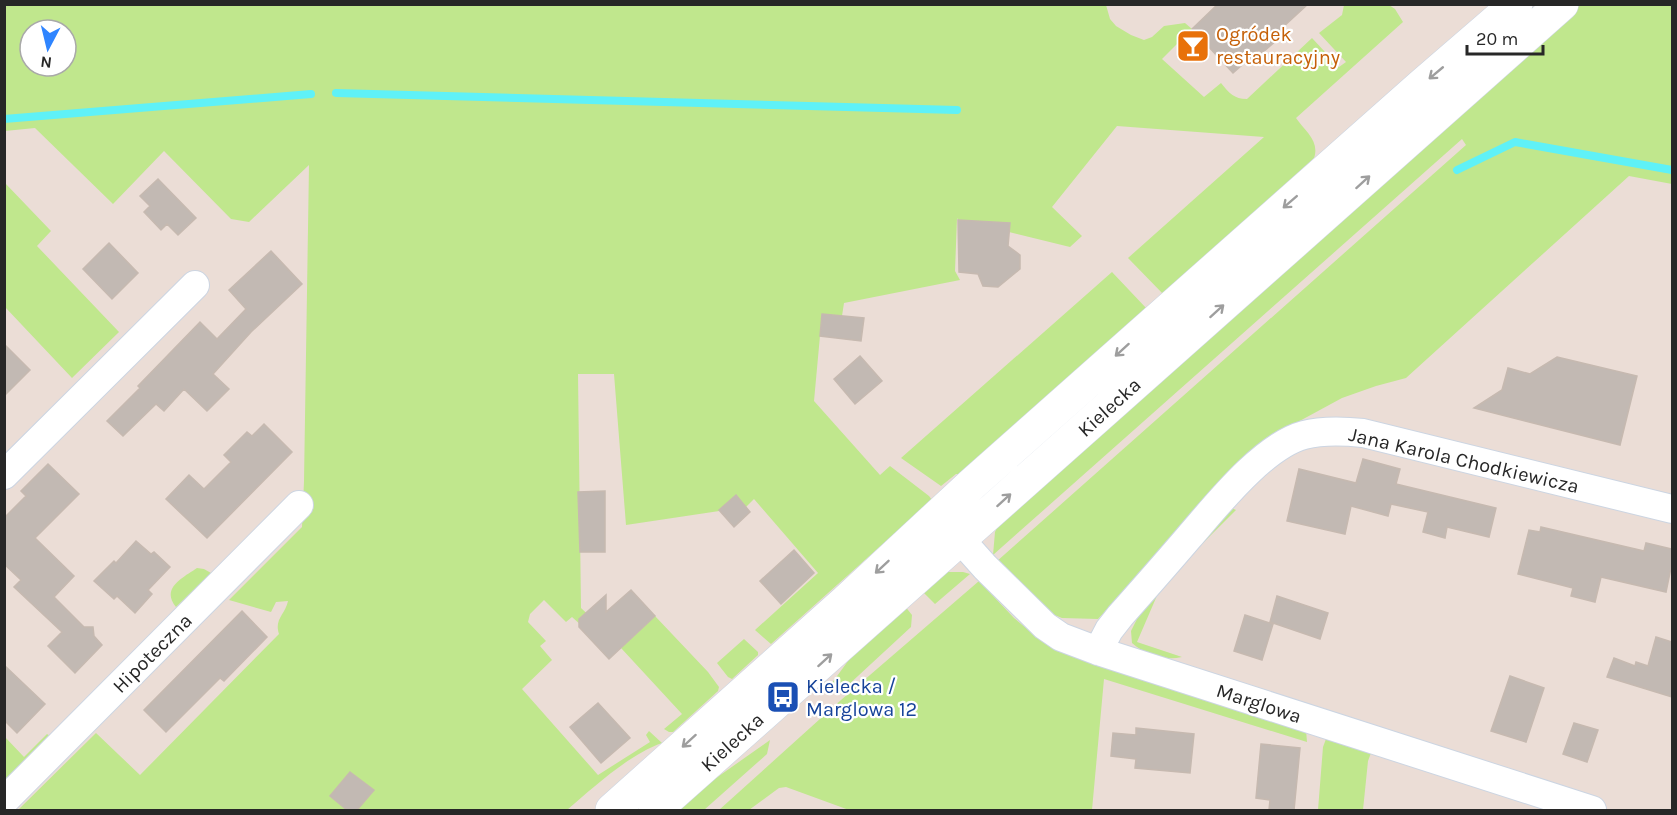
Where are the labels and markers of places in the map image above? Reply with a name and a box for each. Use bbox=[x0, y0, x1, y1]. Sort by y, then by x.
place label: Ogródek restauracyjny bbox=[1216, 23, 1340, 69]
bar icon: Ogródek restauracyjny bbox=[1175, 28, 1211, 64]
place label: Kielecka / Marglowa 12 bbox=[806, 675, 917, 721]
bus stop icon: Kielecka / Marglowa 12 bbox=[765, 679, 801, 715]

